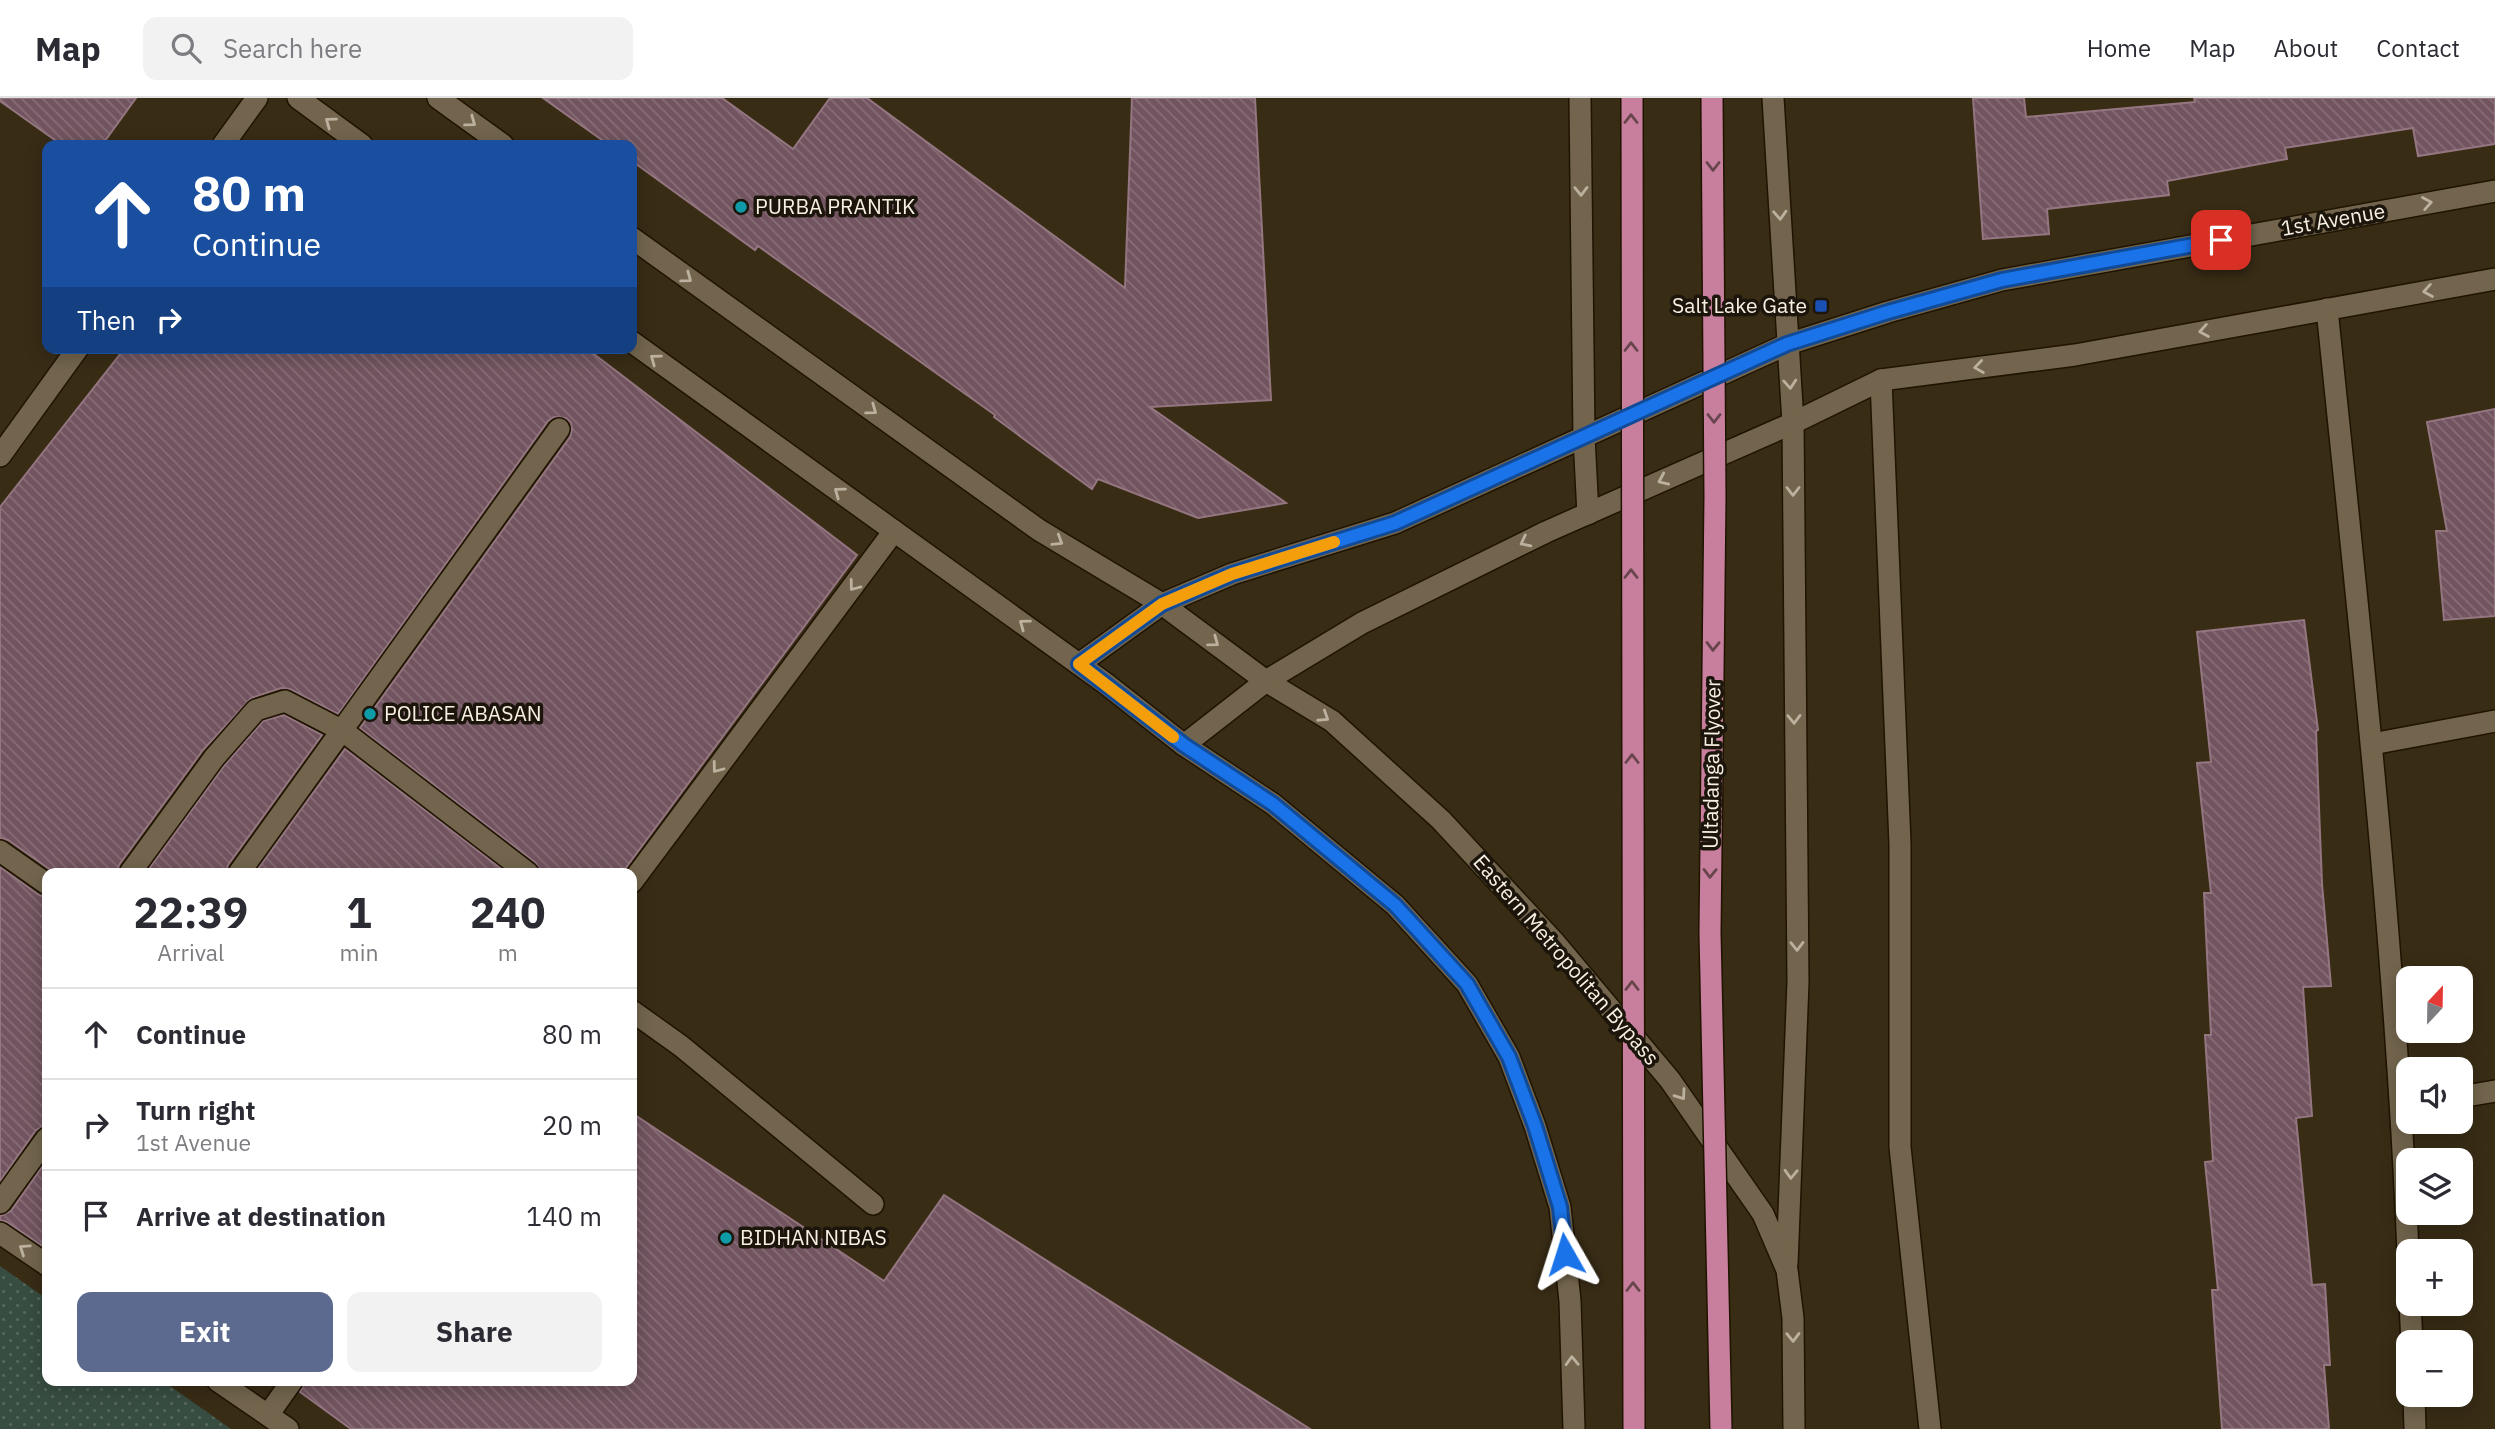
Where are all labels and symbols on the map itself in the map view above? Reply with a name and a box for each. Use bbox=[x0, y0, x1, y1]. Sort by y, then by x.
one-way arrow bbox=[463, 113, 475, 126]
one-way arrow bbox=[1624, 113, 1639, 124]
one-way arrow bbox=[325, 117, 338, 130]
one-way arrow bbox=[1705, 161, 1721, 172]
one-way arrow bbox=[1574, 185, 1589, 196]
place label: PURBA PRANTIK bbox=[755, 192, 915, 220]
street label: 1st Avenue bbox=[2279, 196, 2387, 242]
one-way arrow bbox=[2421, 196, 2433, 211]
marker: PURBA PRANTIK bbox=[733, 199, 749, 215]
one-way arrow bbox=[1773, 210, 1788, 221]
pin bbox=[2191, 210, 2251, 270]
one-way arrow bbox=[679, 270, 692, 282]
one-way arrow bbox=[2422, 283, 2434, 298]
place label: Salt Lake Gate bbox=[1672, 291, 1807, 319]
marker: Salt Lake Gate bbox=[1813, 298, 1829, 314]
one-way arrow bbox=[2198, 323, 2210, 338]
one-way arrow bbox=[1623, 341, 1639, 351]
one-way arrow bbox=[650, 355, 663, 367]
one-way arrow bbox=[1973, 360, 1985, 375]
one-way arrow bbox=[1782, 378, 1797, 389]
one-way arrow bbox=[864, 402, 877, 415]
one-way arrow bbox=[1706, 413, 1722, 424]
one-way arrow bbox=[1658, 472, 1670, 486]
one-way arrow bbox=[1785, 487, 1801, 497]
one-way arrow bbox=[834, 488, 847, 500]
one-way arrow bbox=[1051, 533, 1064, 546]
one-way arrow bbox=[1520, 533, 1532, 547]
one-way arrow bbox=[1623, 568, 1639, 579]
one-way arrow bbox=[849, 578, 862, 591]
one-way arrow bbox=[1019, 620, 1032, 633]
one-way arrow bbox=[1206, 634, 1219, 647]
one-way arrow bbox=[1705, 641, 1721, 651]
street label: Ultadanga Flyover bbox=[1696, 679, 1726, 849]
place label: POLICE ABASAN bbox=[384, 699, 542, 727]
marker: POLICE ABASAN bbox=[362, 706, 378, 722]
one-way arrow bbox=[1316, 708, 1329, 721]
one-way arrow bbox=[1787, 714, 1802, 725]
one-way arrow bbox=[1624, 753, 1640, 764]
one-way arrow bbox=[713, 760, 726, 773]
street label: Eastern Metropolitan Bypass bbox=[1468, 848, 1666, 1071]
one-way arrow bbox=[1703, 868, 1718, 879]
one-way arrow bbox=[1790, 941, 1805, 952]
north arrow bbox=[2396, 966, 2473, 1043]
one-way arrow bbox=[1624, 981, 1640, 991]
one-way arrow bbox=[1673, 1087, 1685, 1100]
one-way arrow bbox=[1783, 1168, 1798, 1179]
position arrow bbox=[1528, 1217, 1602, 1291]
place label: BIDHAN NIBAS bbox=[740, 1223, 887, 1251]
marker: BIDHAN NIBAS bbox=[718, 1230, 734, 1246]
one-way arrow bbox=[18, 1244, 31, 1257]
one-way arrow bbox=[1625, 1282, 1641, 1292]
one-way arrow bbox=[1785, 1333, 1801, 1343]
one-way arrow bbox=[1564, 1355, 1580, 1366]

